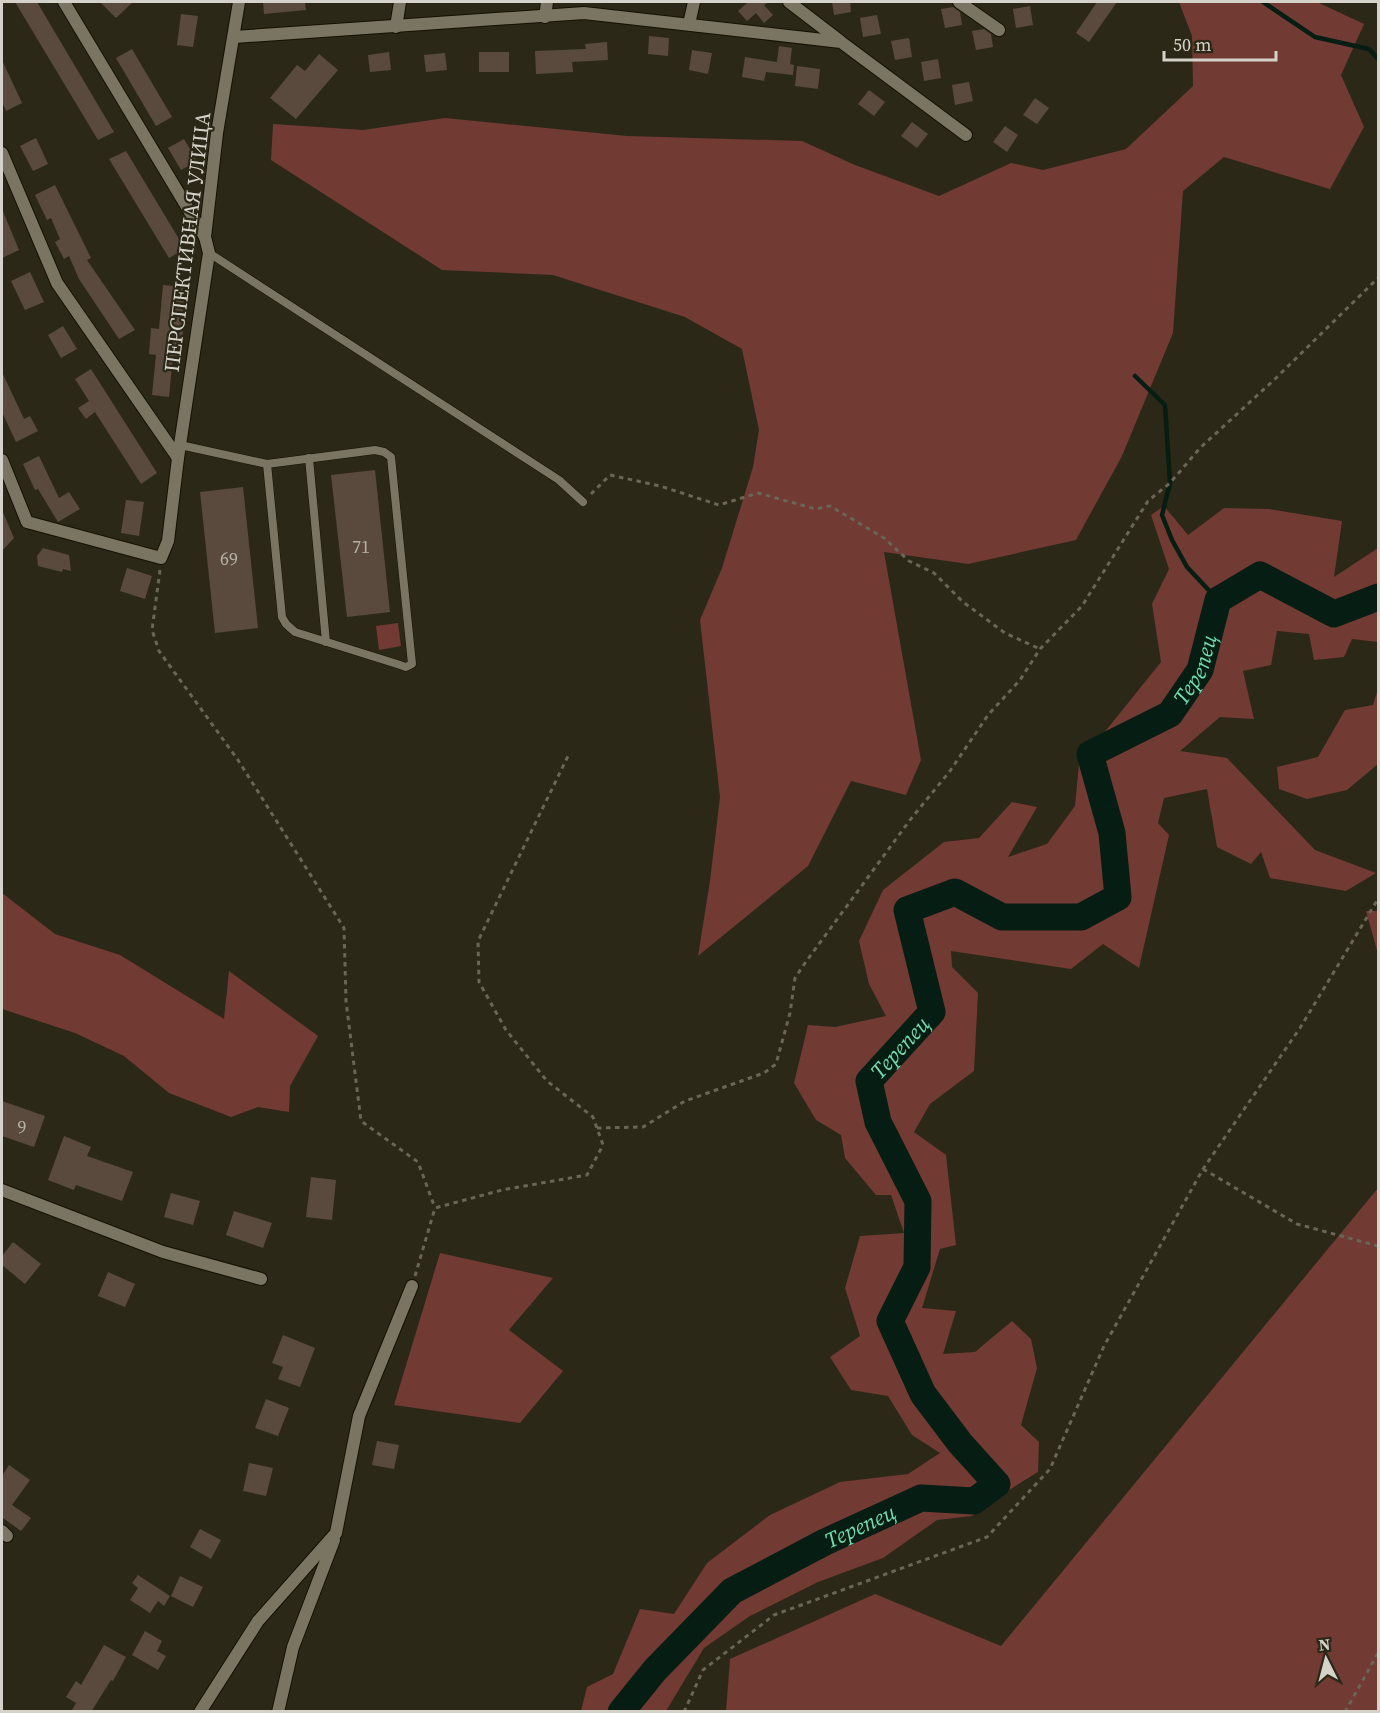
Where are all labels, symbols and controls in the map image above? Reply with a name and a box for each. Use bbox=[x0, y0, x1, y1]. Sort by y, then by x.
scale bar bbox=[1164, 24, 1276, 62]
text: 50 m bbox=[1173, 32, 1211, 57]
street label: ПЕРСПЕКТИВНАЯ УЛИЦА bbox=[157, 110, 217, 374]
house number: 71 bbox=[352, 534, 370, 559]
house number: 69 bbox=[220, 546, 238, 571]
water label: Терепец bbox=[1166, 631, 1224, 711]
water label: Терепец bbox=[863, 1009, 936, 1085]
house number: 9 bbox=[18, 1114, 27, 1139]
water label: Терепец bbox=[820, 1497, 901, 1555]
north arrow bbox=[1296, 1629, 1356, 1689]
text: N bbox=[1317, 1632, 1332, 1656]

